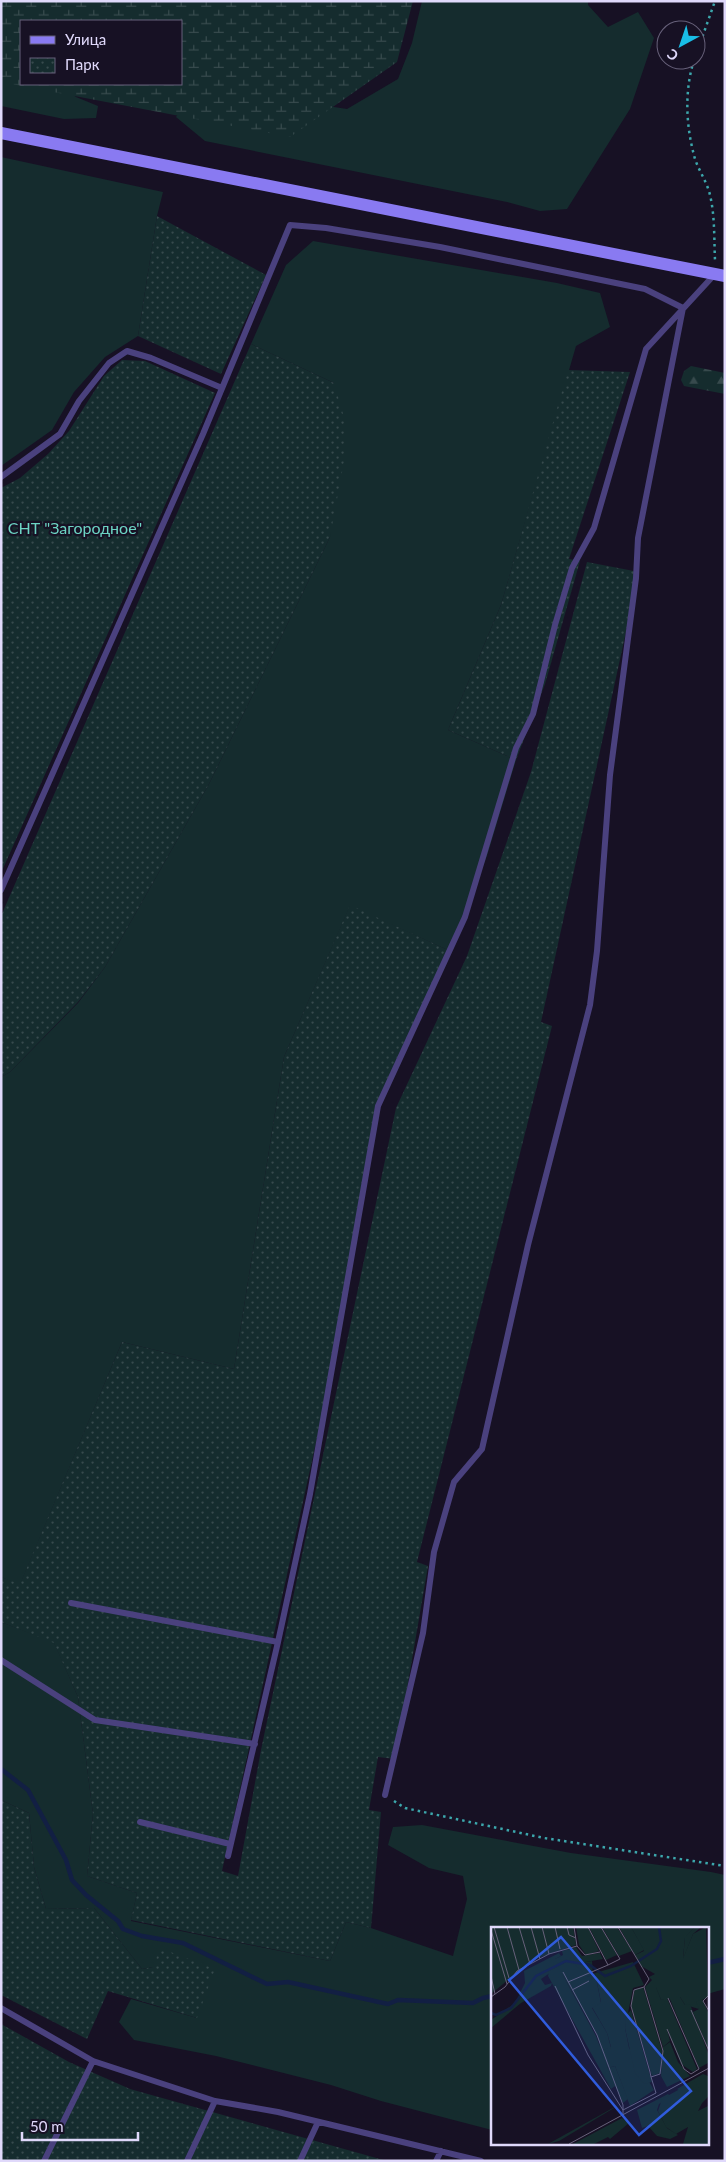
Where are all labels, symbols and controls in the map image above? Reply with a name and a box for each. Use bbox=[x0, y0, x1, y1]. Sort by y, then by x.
legend bbox=[20, 20, 182, 85]
north arrow bbox=[656, 20, 706, 70]
text: Улица bbox=[65, 30, 106, 48]
text: С bbox=[663, 45, 681, 65]
text: Парк bbox=[65, 55, 100, 73]
park label: СНТ "Загородное" bbox=[8, 518, 142, 537]
inset map bbox=[491, 1927, 708, 2144]
scale bar bbox=[22, 2110, 139, 2142]
text: 50 m bbox=[30, 2117, 64, 2135]

